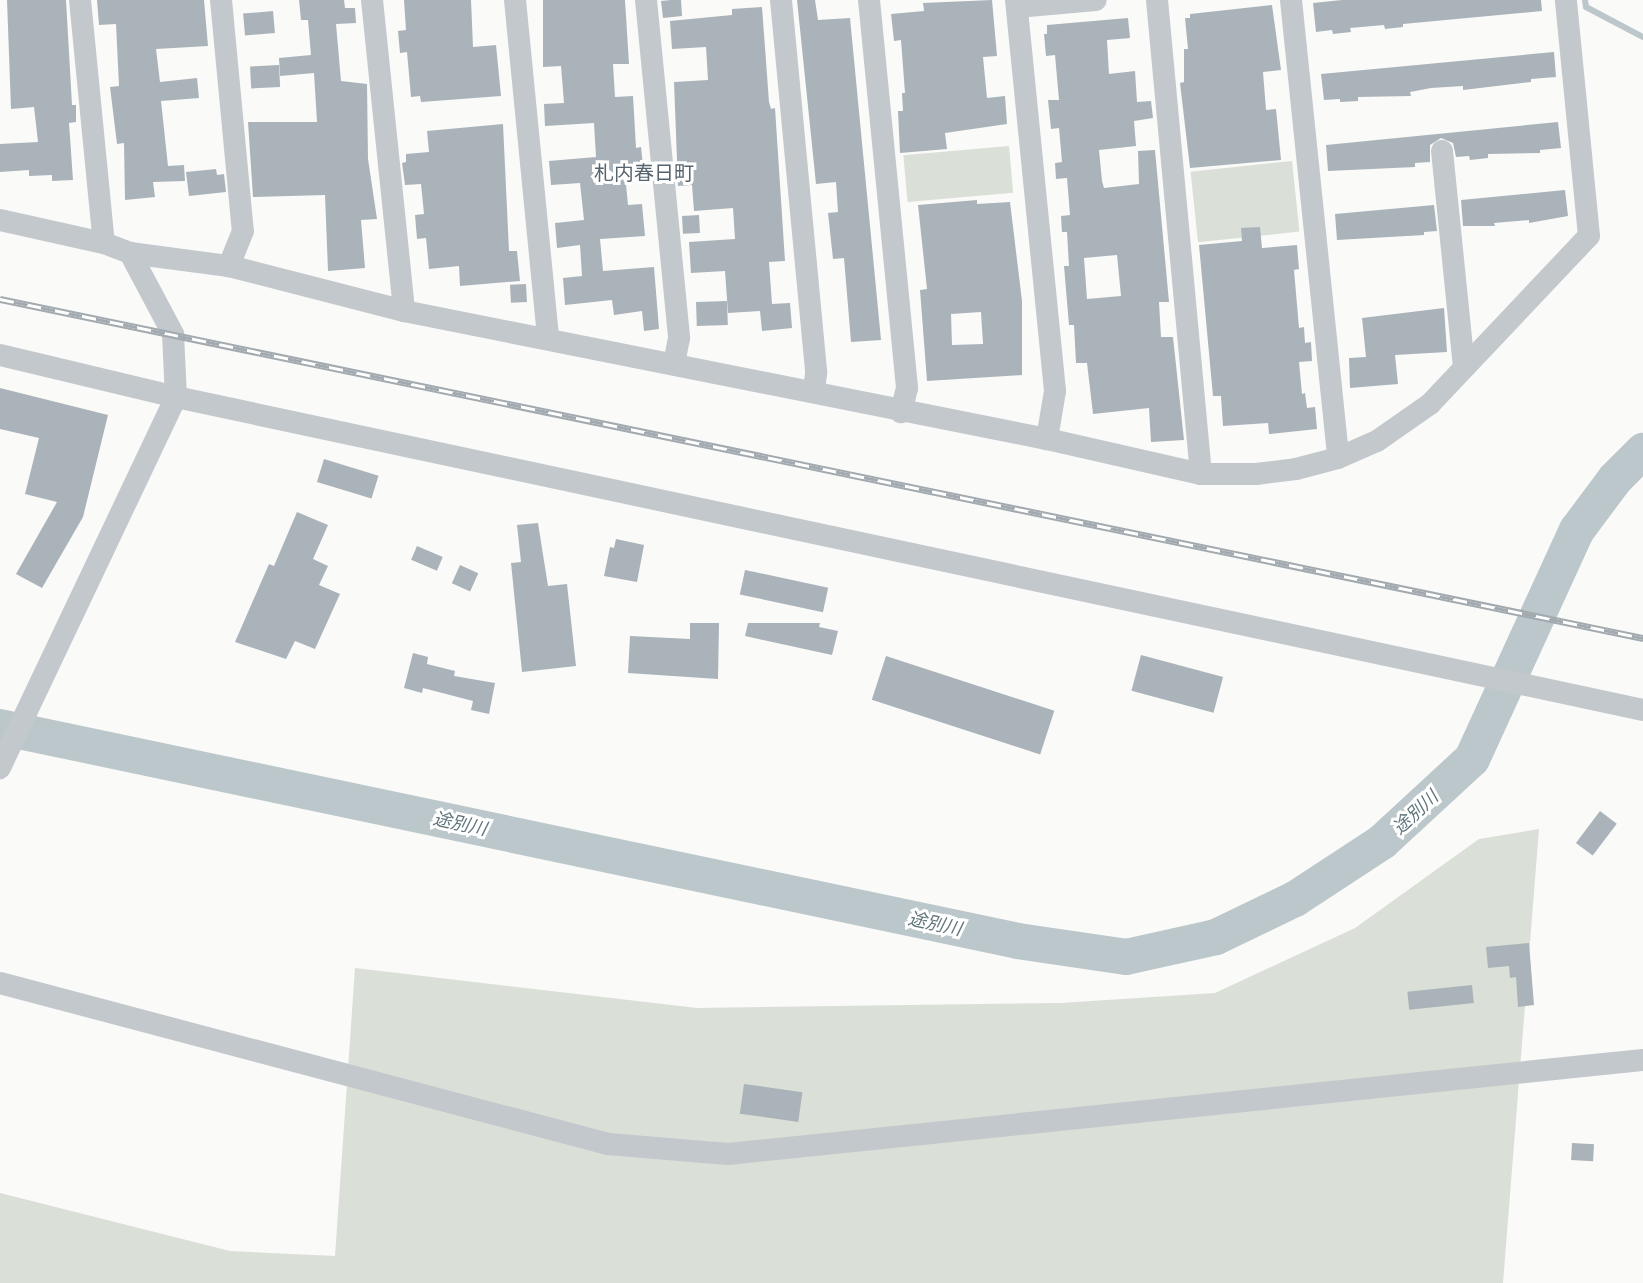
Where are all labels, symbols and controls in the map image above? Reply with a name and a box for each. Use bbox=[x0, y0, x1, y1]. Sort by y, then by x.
district label: 札内春日町 bbox=[594, 160, 694, 184]
water label: 途別川 bbox=[1388, 786, 1442, 838]
water label: 途別川 bbox=[431, 807, 489, 839]
water label: 途別川 bbox=[906, 907, 964, 939]

